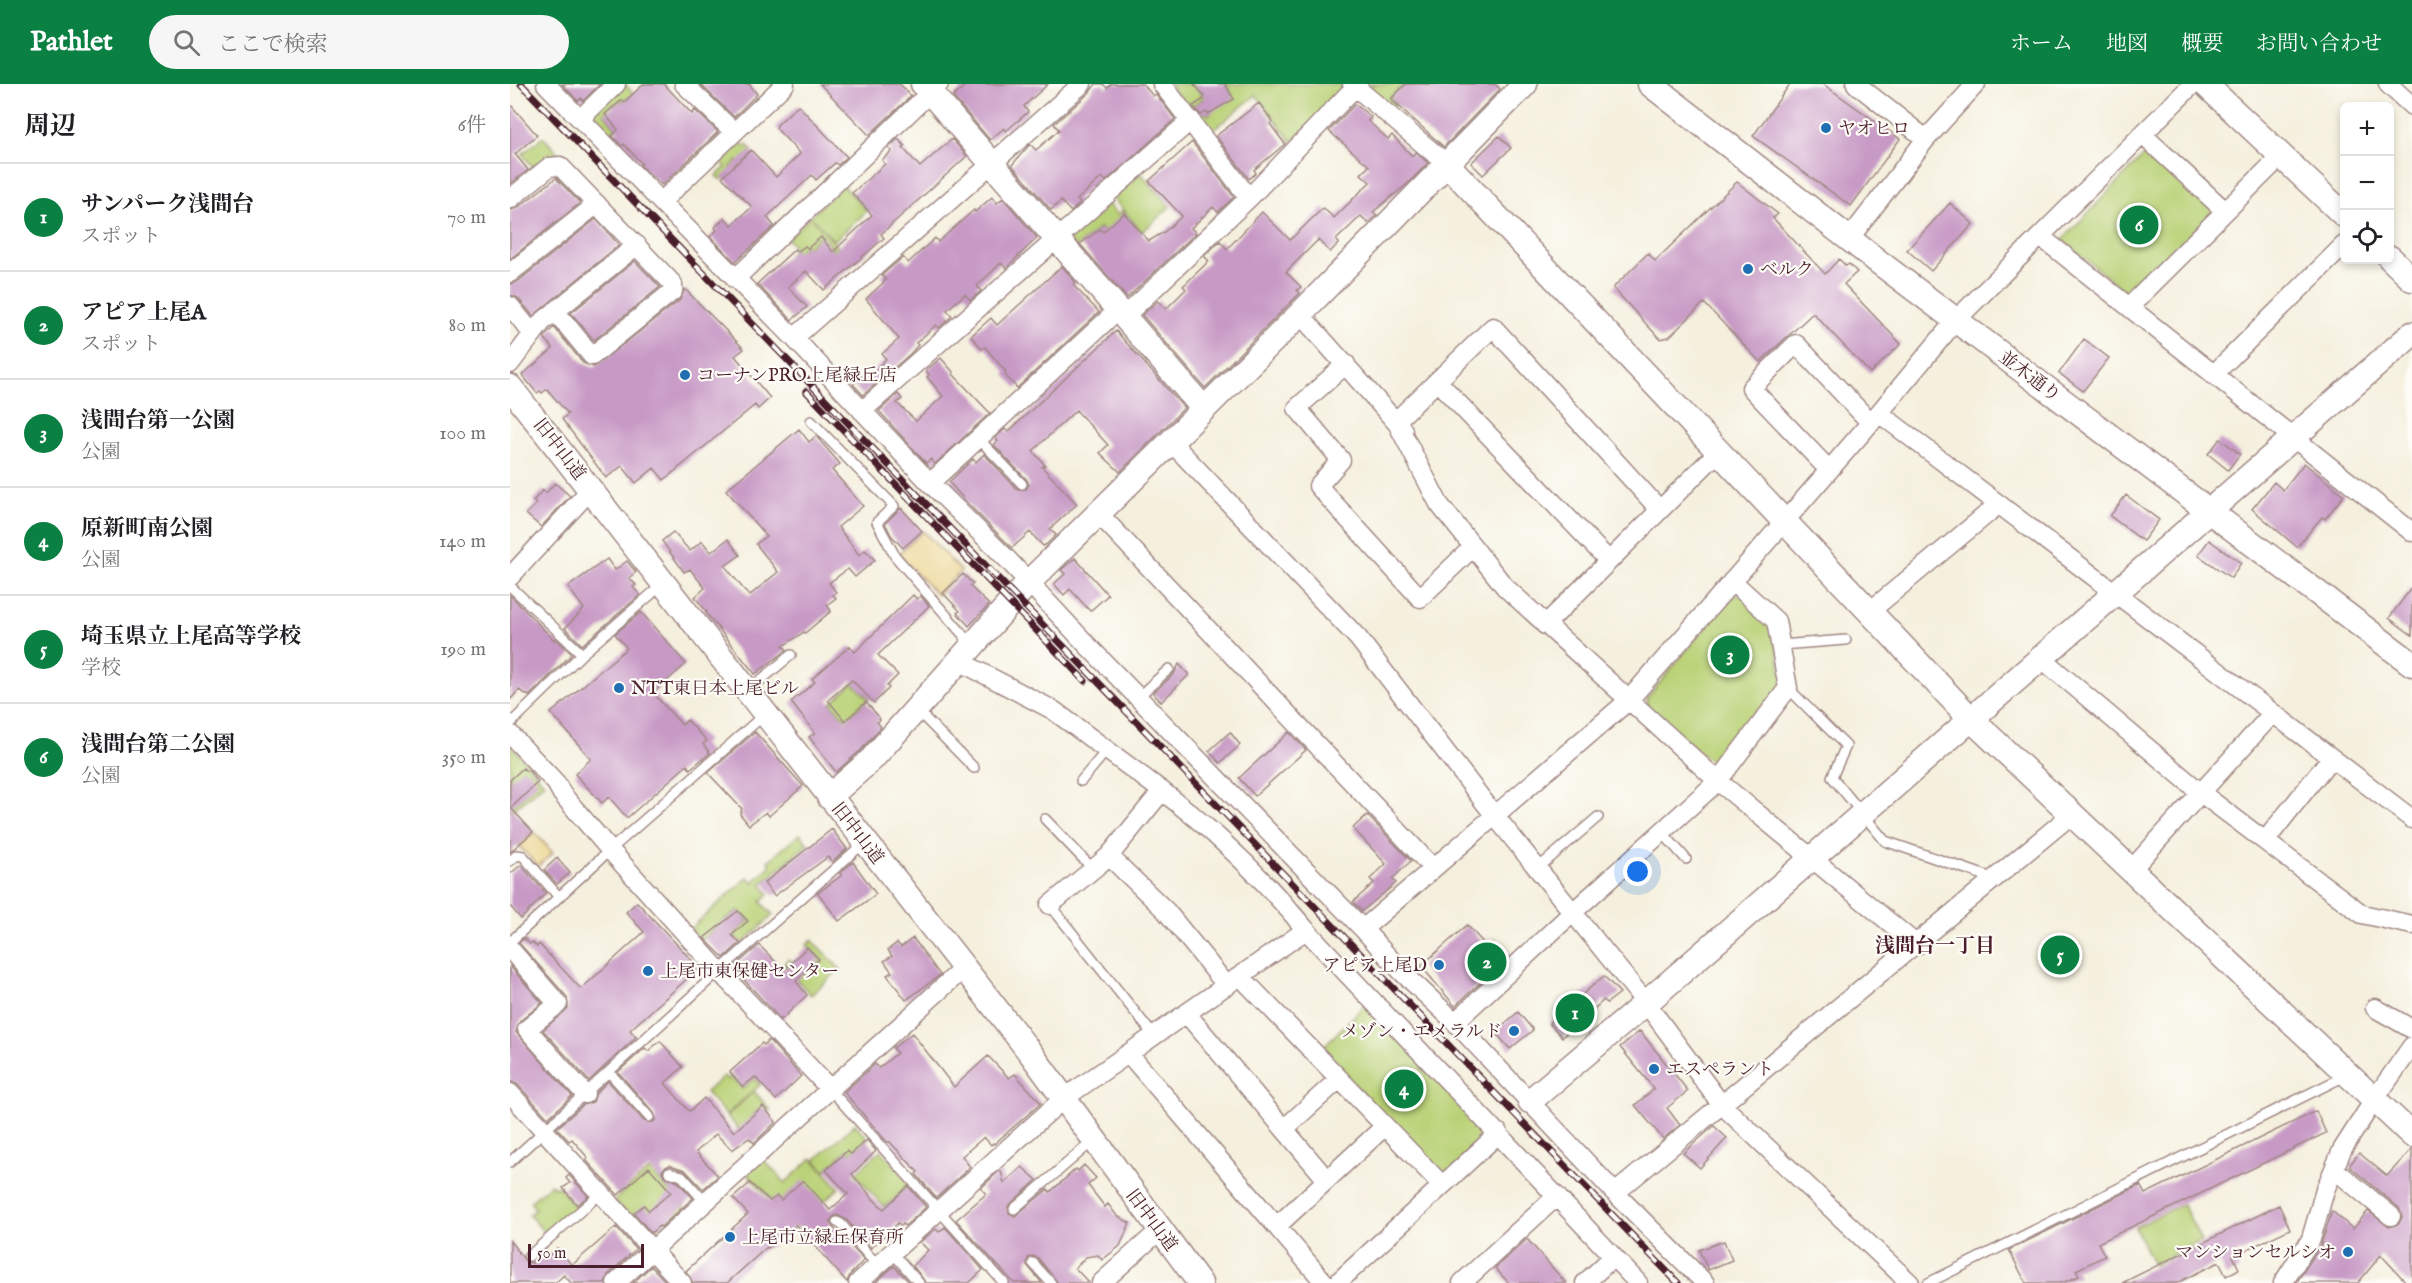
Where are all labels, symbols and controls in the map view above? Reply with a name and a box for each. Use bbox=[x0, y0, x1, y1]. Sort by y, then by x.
search box bbox=[149, 15, 569, 69]
text: Pathlet bbox=[30, 25, 113, 60]
icon: search bbox=[170, 26, 203, 59]
text: ここで検索 bbox=[218, 31, 328, 59]
text: ホーム bbox=[2010, 31, 2073, 58]
text: 地図 bbox=[2106, 31, 2148, 58]
text: 概要 bbox=[2181, 31, 2223, 58]
text: お問い合わせ bbox=[2256, 31, 2382, 58]
map controls bbox=[2340, 102, 2394, 264]
button: + bbox=[2340, 102, 2394, 156]
text: 周辺 bbox=[24, 110, 76, 143]
text: 6件 bbox=[458, 113, 486, 138]
place label: ヤオヒロ bbox=[1838, 118, 1910, 141]
marker: ヤオヒロ bbox=[1819, 121, 1833, 135]
button: − bbox=[2340, 156, 2394, 210]
text: サンパーク浅間台 bbox=[81, 191, 254, 219]
pin: 6 bbox=[2120, 202, 2158, 248]
text: 1 bbox=[40, 205, 47, 230]
text: 70 m bbox=[447, 205, 486, 230]
button: locate bbox=[2340, 210, 2394, 264]
text: スポット bbox=[81, 224, 161, 249]
place label: ベルク bbox=[1760, 259, 1814, 282]
marker: ベルク bbox=[1741, 262, 1755, 276]
text: アピア上尾A bbox=[81, 299, 206, 327]
text: 2 bbox=[39, 313, 48, 338]
text: 80 m bbox=[449, 313, 486, 338]
text: スポット bbox=[81, 332, 161, 357]
street label: 並木通り bbox=[1993, 346, 2065, 408]
place label: コーナンPRO上尾緑丘店 bbox=[697, 365, 897, 388]
marker: コーナンPRO上尾緑丘店 bbox=[678, 368, 692, 382]
text: 浅間台第一公園 bbox=[81, 407, 235, 435]
street label: 旧中山道 bbox=[528, 414, 590, 485]
text: 3 bbox=[40, 421, 47, 446]
text: 100 m bbox=[439, 421, 486, 446]
text: 公園 bbox=[81, 440, 121, 465]
text: 原新町南公園 bbox=[81, 515, 213, 543]
text: 4 bbox=[39, 529, 48, 554]
text: 140 m bbox=[439, 529, 486, 554]
text: 公園 bbox=[81, 548, 121, 573]
text: 埼玉県立上尾高等学校 bbox=[81, 623, 301, 651]
pin: 3 bbox=[1710, 632, 1750, 678]
text: 5 bbox=[40, 637, 47, 662]
text: 190 m bbox=[440, 637, 486, 662]
text: 学校 bbox=[81, 656, 121, 681]
place label: NTT東日本上尾ビル bbox=[631, 678, 799, 701]
marker: NTT東日本上尾ビル bbox=[612, 681, 626, 695]
text: 浅間台第二公園 bbox=[81, 731, 235, 759]
text: 6 bbox=[39, 745, 48, 770]
text: 350 m bbox=[442, 745, 486, 770]
text: 公園 bbox=[81, 764, 121, 789]
street label: 旧中山道 bbox=[826, 798, 888, 869]
your location bbox=[1623, 857, 1652, 886]
pin: 5 bbox=[2040, 932, 2080, 978]
district label: 浅間台一丁目 bbox=[1875, 934, 1995, 959]
pin: 2 bbox=[1468, 940, 1506, 984]
place label: アピア上尾D bbox=[1323, 955, 1427, 978]
marker: アピア上尾D bbox=[1432, 958, 1446, 972]
place label: 上尾市東保健センター bbox=[660, 961, 839, 984]
marker: 上尾市東保健センター bbox=[641, 964, 655, 978]
pin: 1 bbox=[1556, 990, 1594, 1036]
place label: メゾン・エメラルド bbox=[1341, 1021, 1502, 1044]
marker: メゾン・エメラルド bbox=[1507, 1024, 1521, 1038]
place label: エスペラント bbox=[1666, 1059, 1774, 1082]
marker: エスペラント bbox=[1647, 1062, 1661, 1076]
pin: 4 bbox=[1384, 1066, 1424, 1112]
street label: 旧中山道 bbox=[1120, 1185, 1182, 1257]
place label: 上尾市立緑丘保育所 bbox=[742, 1227, 904, 1250]
marker: 上尾市立緑丘保育所 bbox=[723, 1230, 737, 1244]
scale bar bbox=[528, 1241, 644, 1268]
place label: マンションセルシオ bbox=[2175, 1242, 2336, 1265]
text: 50 m bbox=[537, 1244, 566, 1264]
marker: マンションセルシオ bbox=[2341, 1245, 2355, 1259]

